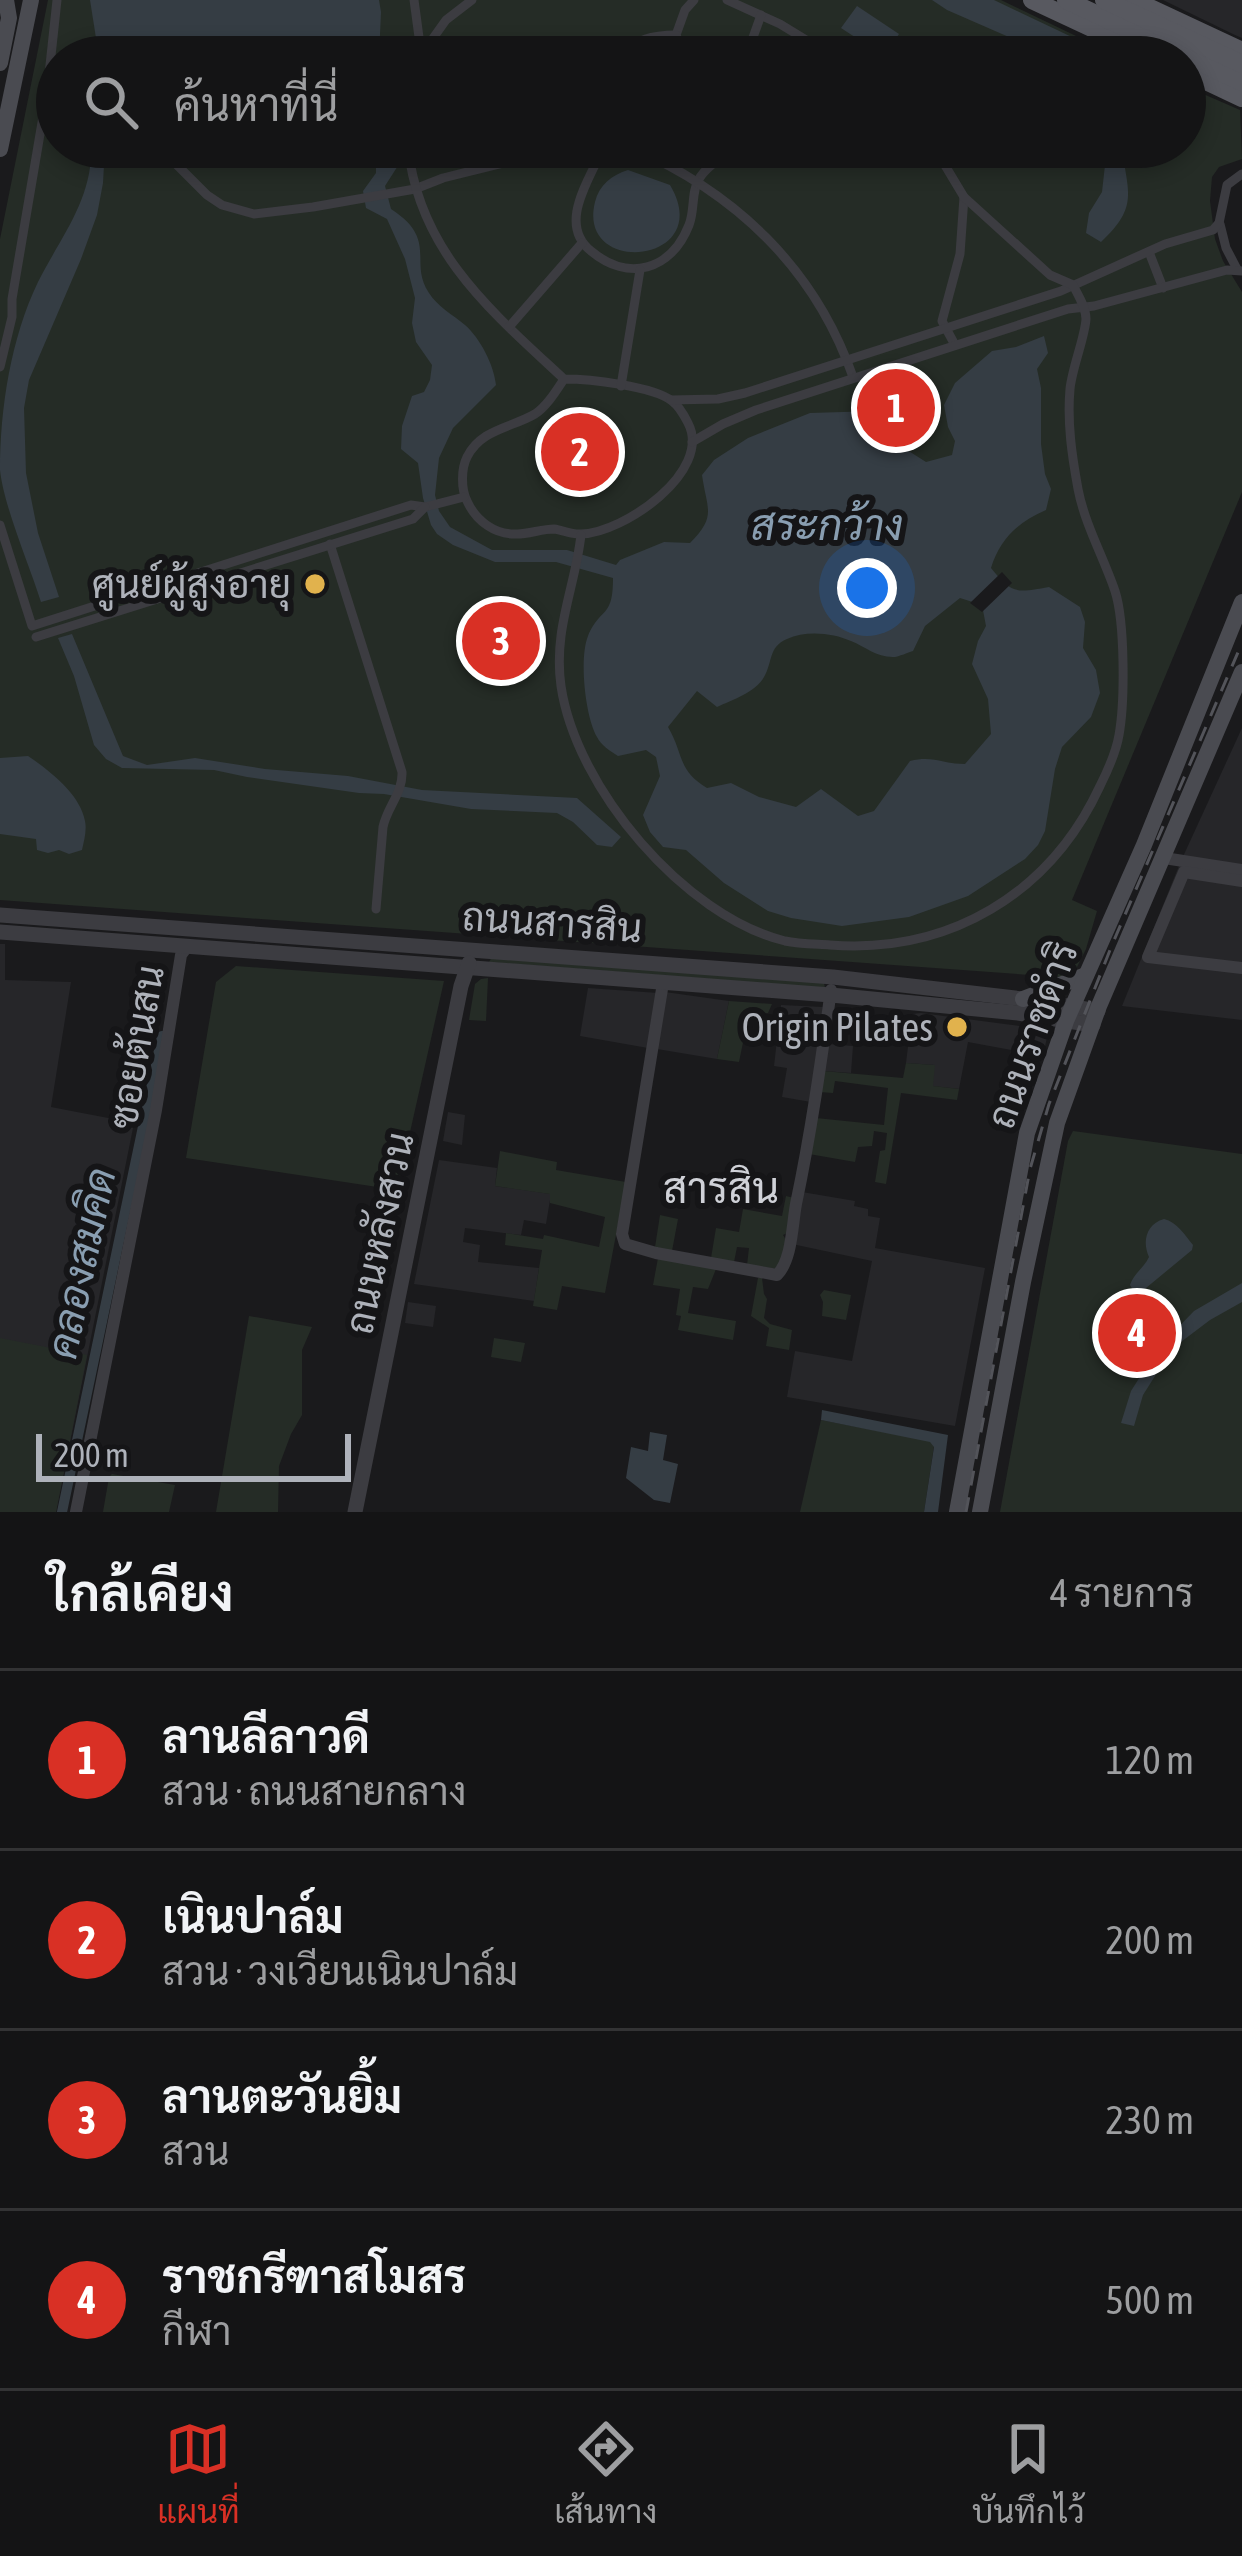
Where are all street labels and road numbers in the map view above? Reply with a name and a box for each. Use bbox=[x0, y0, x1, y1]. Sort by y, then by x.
street label: ถนนสารสิน bbox=[461, 894, 643, 950]
street label: ถนนราชดำริ bbox=[978, 936, 1086, 1134]
street label: ซอยต้นสน bbox=[99, 962, 172, 1132]
street label: ถนนหลังสวน bbox=[335, 1128, 422, 1338]

